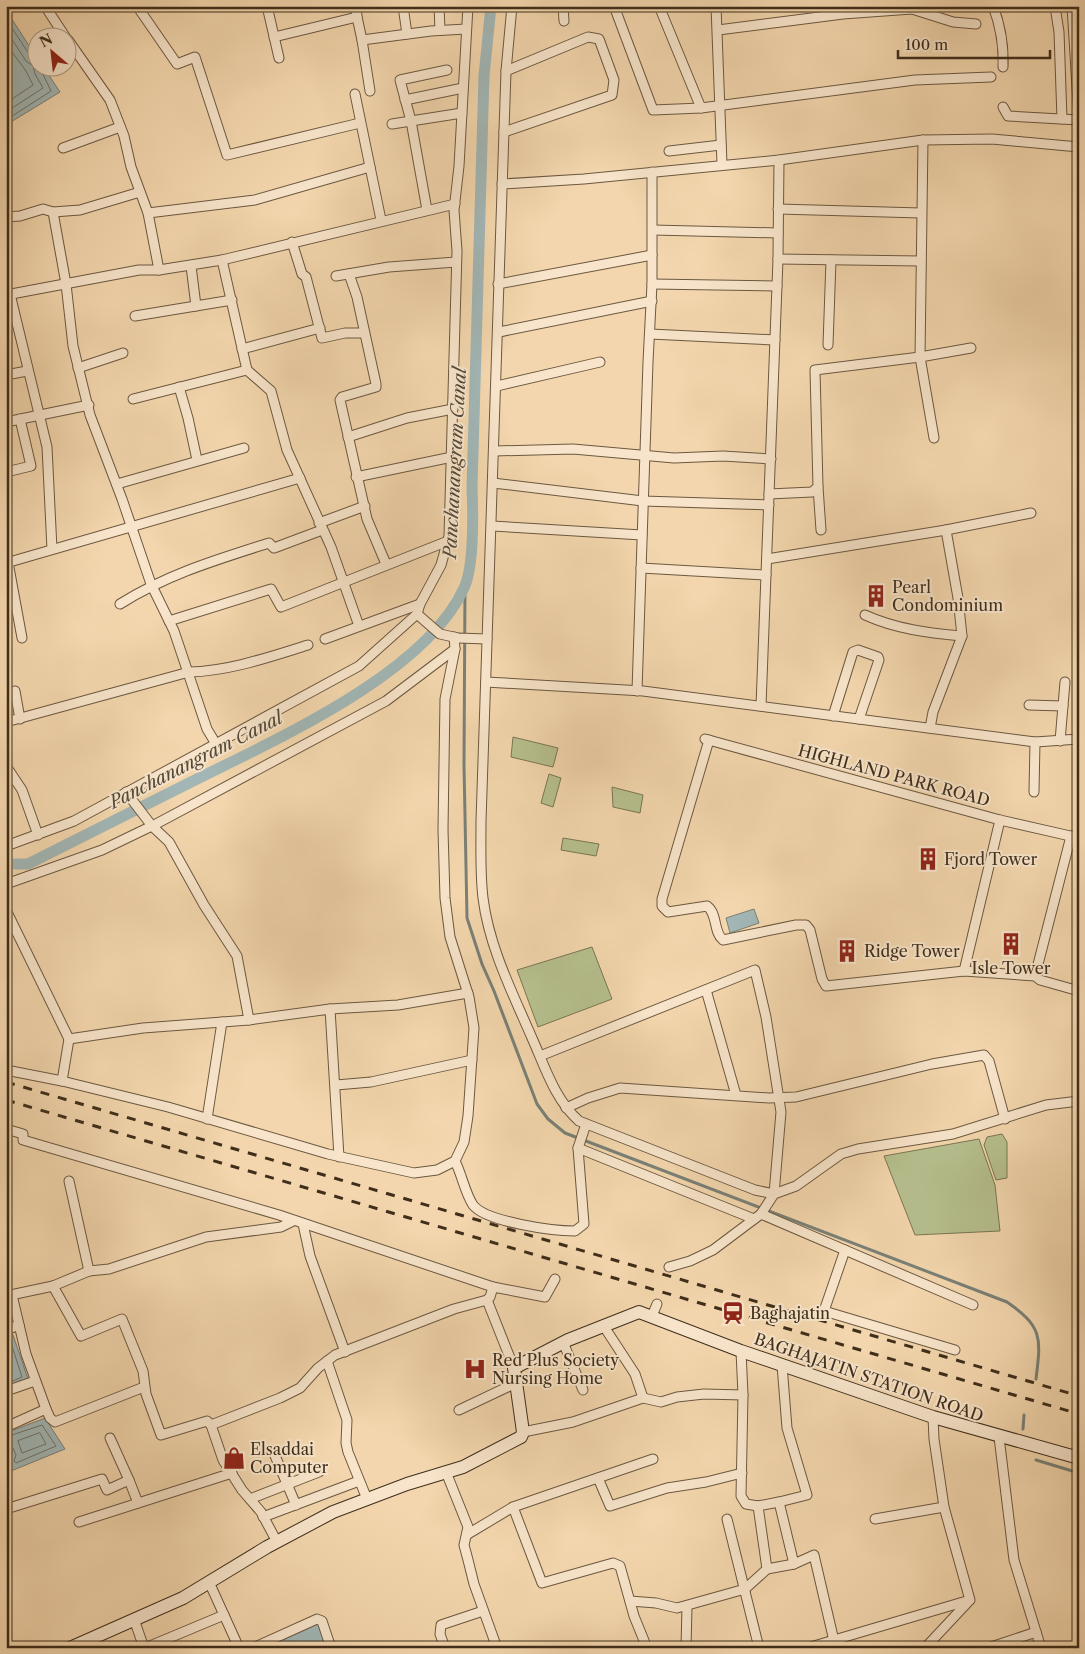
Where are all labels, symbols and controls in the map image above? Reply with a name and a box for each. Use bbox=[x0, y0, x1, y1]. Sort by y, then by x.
north arrow bbox=[28, 28, 78, 78]
scale bar bbox=[898, 28, 1050, 60]
text: N bbox=[36, 30, 55, 51]
text: 100 m bbox=[905, 35, 948, 54]
water label: Panchanangram Canal bbox=[439, 364, 471, 561]
place label: Pearl Condominium bbox=[892, 577, 1003, 615]
building icon: Pearl Condominium bbox=[863, 583, 889, 609]
water label: Panchanangram Canal bbox=[104, 706, 288, 814]
street label: HIGHLAND PARK ROAD bbox=[796, 740, 992, 810]
building icon: Fjord Tower bbox=[915, 846, 941, 872]
place label: Fjord Tower bbox=[944, 849, 1037, 869]
building icon: Isle Tower bbox=[998, 931, 1024, 957]
building icon: Ridge Tower bbox=[834, 938, 860, 964]
place label: Ridge Tower bbox=[864, 941, 960, 961]
place label: Isle Tower bbox=[972, 958, 1051, 978]
station icon: Baghajatin bbox=[720, 1300, 746, 1326]
place label: Baghajatin bbox=[750, 1303, 830, 1323]
street label: BAGHAJATIN STATION ROAD bbox=[752, 1328, 986, 1426]
place label: Red Plus Society Nursing Home bbox=[492, 1350, 620, 1388]
hospital icon: Red Plus Society Nursing Home bbox=[462, 1356, 488, 1382]
place label: Elsaddai Computer bbox=[250, 1439, 328, 1477]
shop icon: Elsaddai Computer bbox=[221, 1445, 247, 1471]

